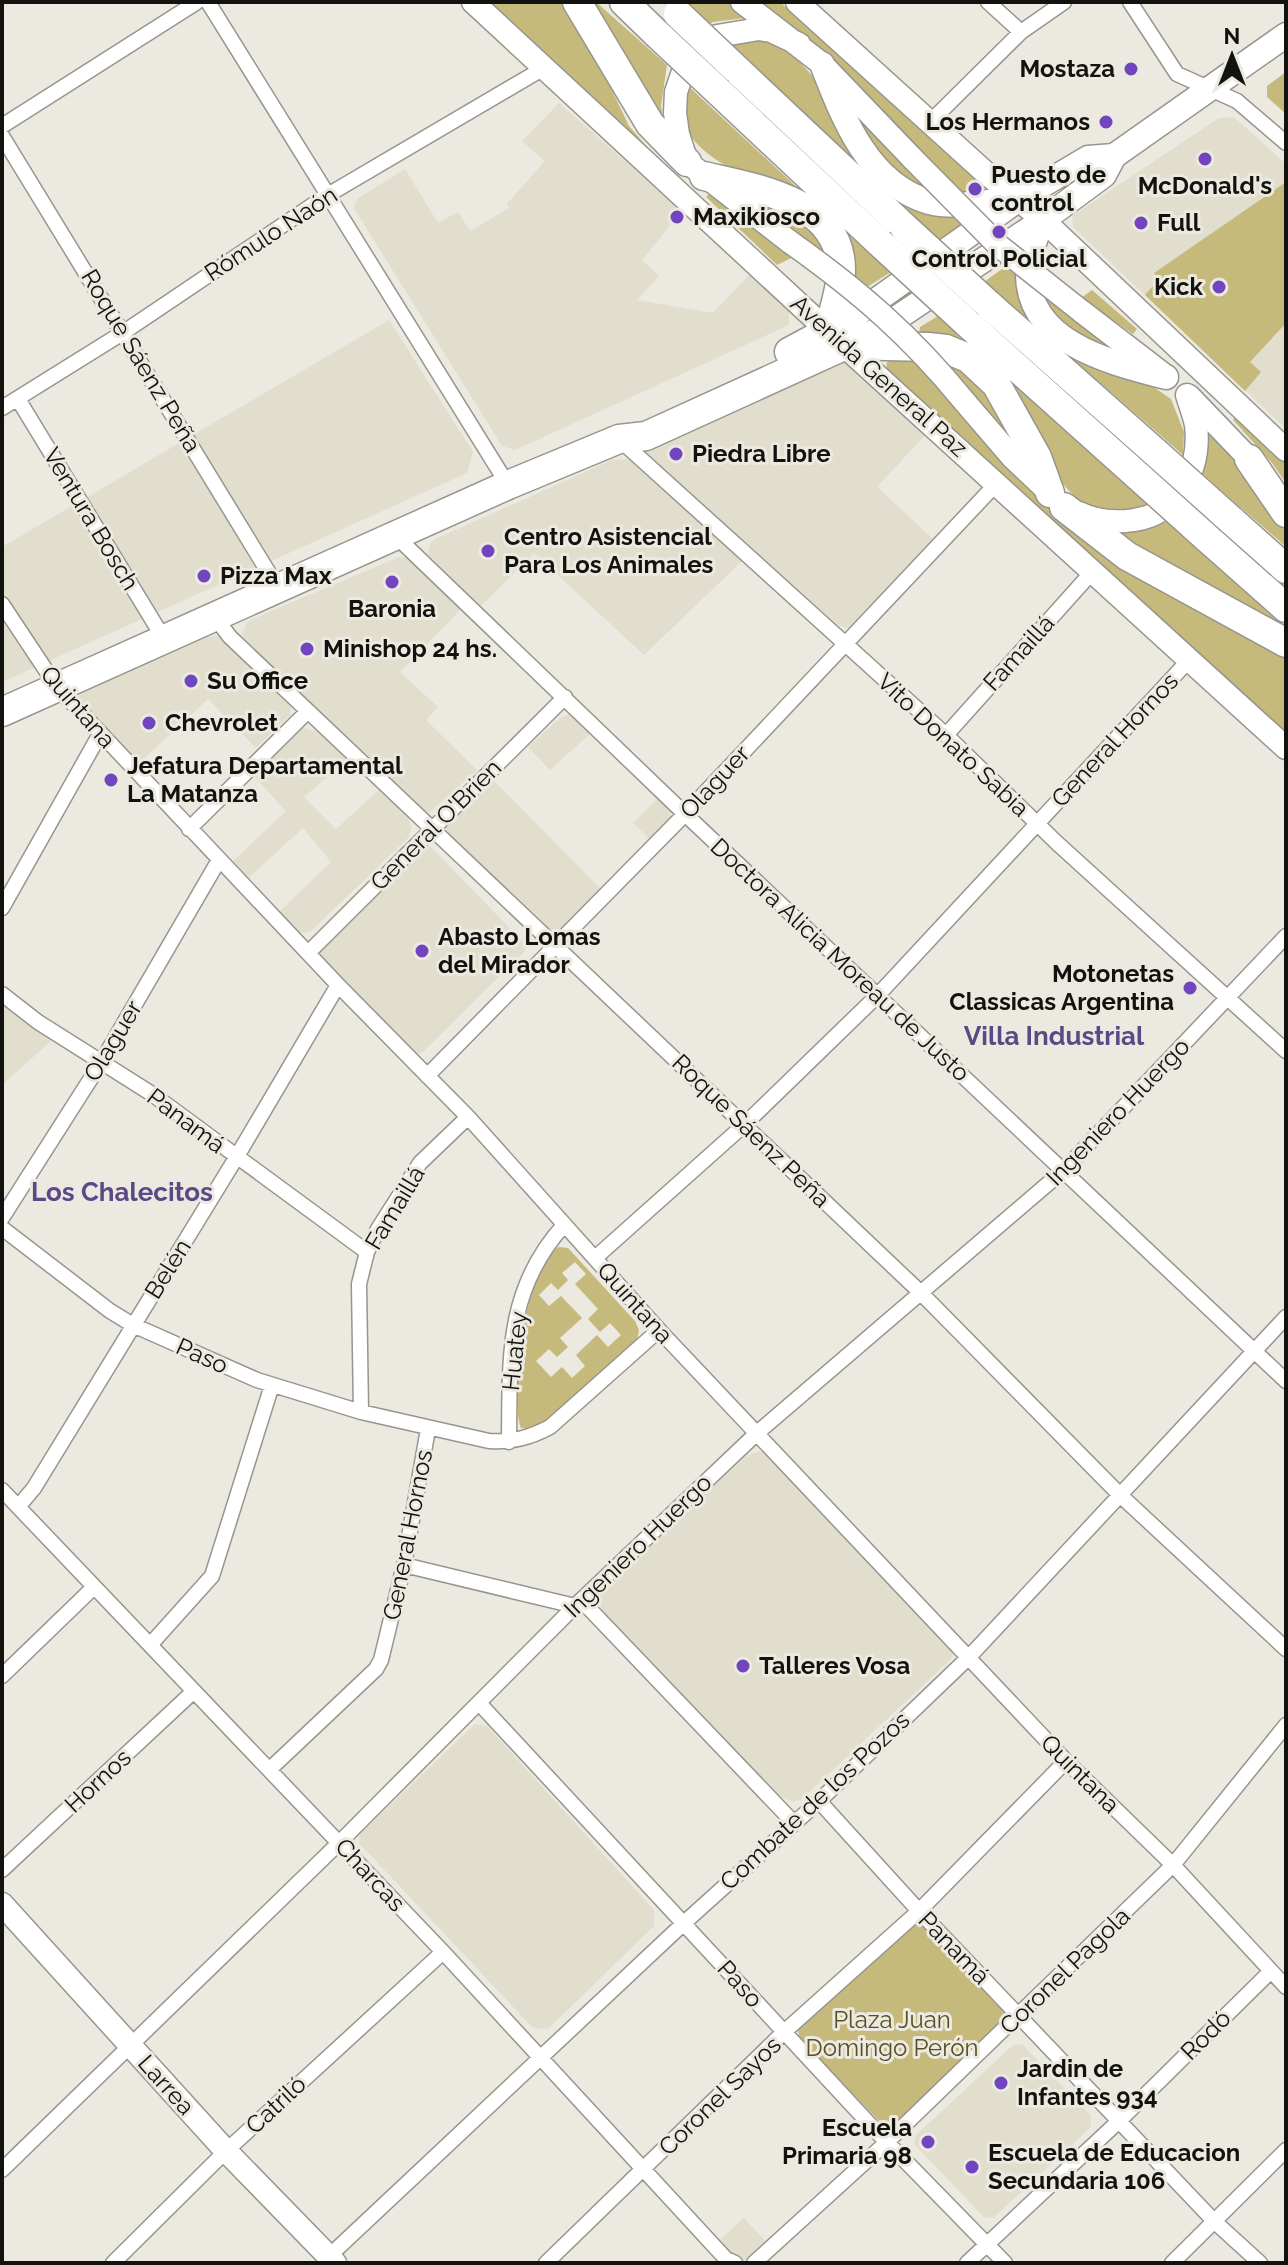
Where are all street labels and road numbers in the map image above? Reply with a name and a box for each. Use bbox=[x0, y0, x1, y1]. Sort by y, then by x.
street label: Rómulo Naón bbox=[199, 180, 343, 287]
street label: Roque Sáenz Peña bbox=[75, 264, 208, 458]
street label: Avenida General Paz bbox=[785, 289, 974, 463]
street label: Ventura Bosch bbox=[37, 442, 145, 595]
street label: Famaillá bbox=[977, 609, 1060, 697]
street label: Quintana bbox=[35, 660, 122, 754]
street label: Vito Donato Sabia bbox=[871, 667, 1035, 822]
street label: General Hornos bbox=[1045, 667, 1184, 813]
street label: Olaguer bbox=[674, 739, 756, 824]
street label: General O'Brien bbox=[364, 753, 507, 896]
street label: Doctora Alicia Moreau de Justo bbox=[705, 832, 976, 1087]
street label: Olaguer bbox=[77, 995, 148, 1086]
street label: Ingeniero Huergo bbox=[1040, 1032, 1195, 1191]
street label: Roque Sáenz Peña bbox=[666, 1048, 836, 1213]
street label: Panamá bbox=[142, 1082, 231, 1159]
street label: Famaillá bbox=[358, 1161, 431, 1255]
street label: Belén bbox=[138, 1234, 197, 1304]
street label: Quintana bbox=[591, 1256, 679, 1349]
street label: Huatey bbox=[496, 1310, 533, 1392]
street label: Paso bbox=[172, 1331, 233, 1380]
street label: General Hornos bbox=[377, 1447, 438, 1622]
street label: Ingeniero Huergo bbox=[558, 1468, 717, 1623]
street label: Combate de los Pozos bbox=[714, 1705, 915, 1896]
street label: Quintana bbox=[1035, 1728, 1126, 1819]
street label: Hornos bbox=[58, 1743, 137, 1819]
street label: Charcas bbox=[329, 1832, 411, 1917]
street label: Coronel Pagola bbox=[994, 1901, 1136, 2040]
street label: Panamá bbox=[913, 1905, 996, 1990]
street label: Paso bbox=[712, 1954, 769, 2013]
street label: Rodó bbox=[1175, 2004, 1237, 2066]
street label: Coronel Sayos bbox=[652, 2030, 787, 2161]
street label: Larrea bbox=[132, 2049, 201, 2121]
street label: Catriló bbox=[239, 2069, 312, 2140]

